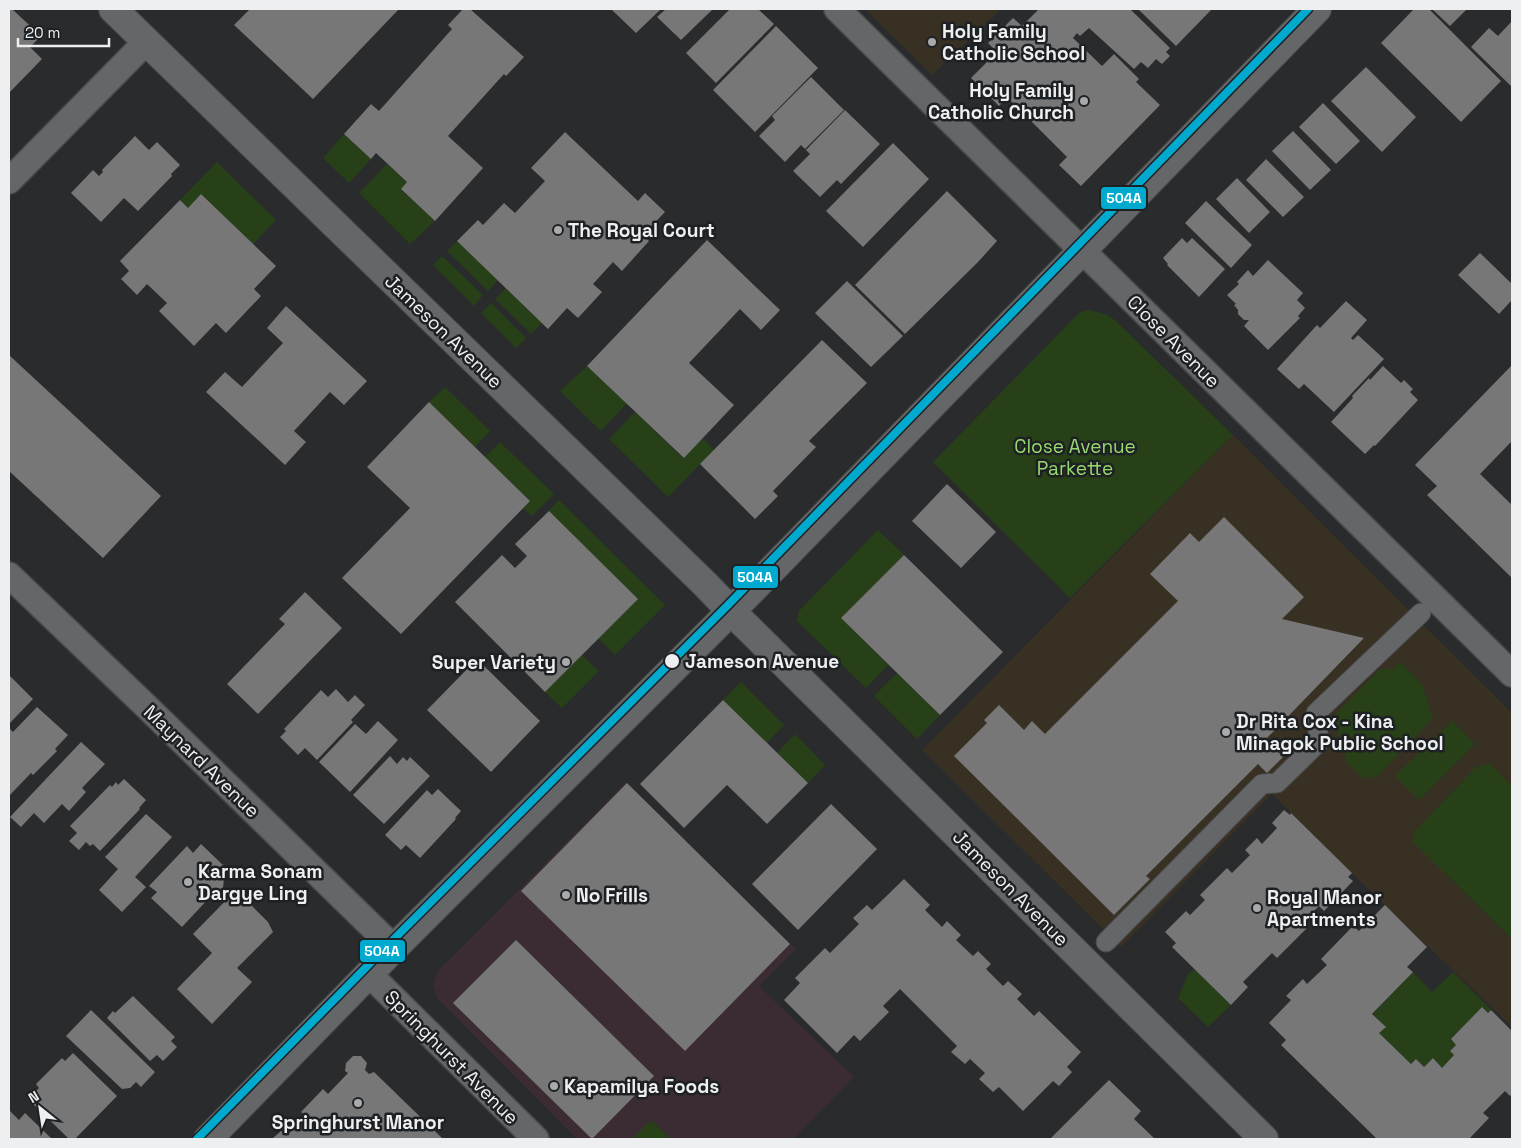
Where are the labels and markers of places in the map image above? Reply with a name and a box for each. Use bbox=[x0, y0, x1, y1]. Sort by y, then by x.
place label: Holy Family Catholic School bbox=[942, 19, 1085, 66]
marker: Holy Family Catholic School bbox=[926, 36, 938, 48]
place label: Holy Family Catholic Church bbox=[928, 78, 1074, 125]
marker: Holy Family Catholic Church bbox=[1078, 95, 1090, 107]
place label: The Royal Court bbox=[568, 218, 715, 243]
marker: The Royal Court bbox=[552, 224, 564, 236]
place label: Jameson Avenue bbox=[685, 649, 839, 674]
place label: Super Variety bbox=[432, 650, 556, 675]
marker: Jameson Avenue bbox=[663, 652, 681, 670]
marker: Super Variety bbox=[560, 656, 572, 668]
place label: Dr Rita Cox - Kina Minagok Public School bbox=[1236, 709, 1444, 756]
marker: Dr Rita Cox - Kina Minagok Public School bbox=[1220, 726, 1232, 738]
place label: Karma Sonam Dargye Ling bbox=[198, 859, 323, 906]
marker: Karma Sonam Dargye Ling bbox=[182, 876, 194, 888]
place label: No Frills bbox=[576, 883, 648, 908]
place label: Royal Manor Apartments bbox=[1267, 885, 1382, 932]
marker: No Frills bbox=[560, 889, 572, 901]
marker: Royal Manor Apartments bbox=[1251, 902, 1263, 914]
place label: Kapamilya Foods bbox=[564, 1074, 719, 1099]
marker: Kapamilya Foods bbox=[548, 1080, 560, 1092]
marker: Springhurst Manor bbox=[352, 1097, 364, 1109]
place label: Springhurst Manor bbox=[272, 1110, 444, 1135]

